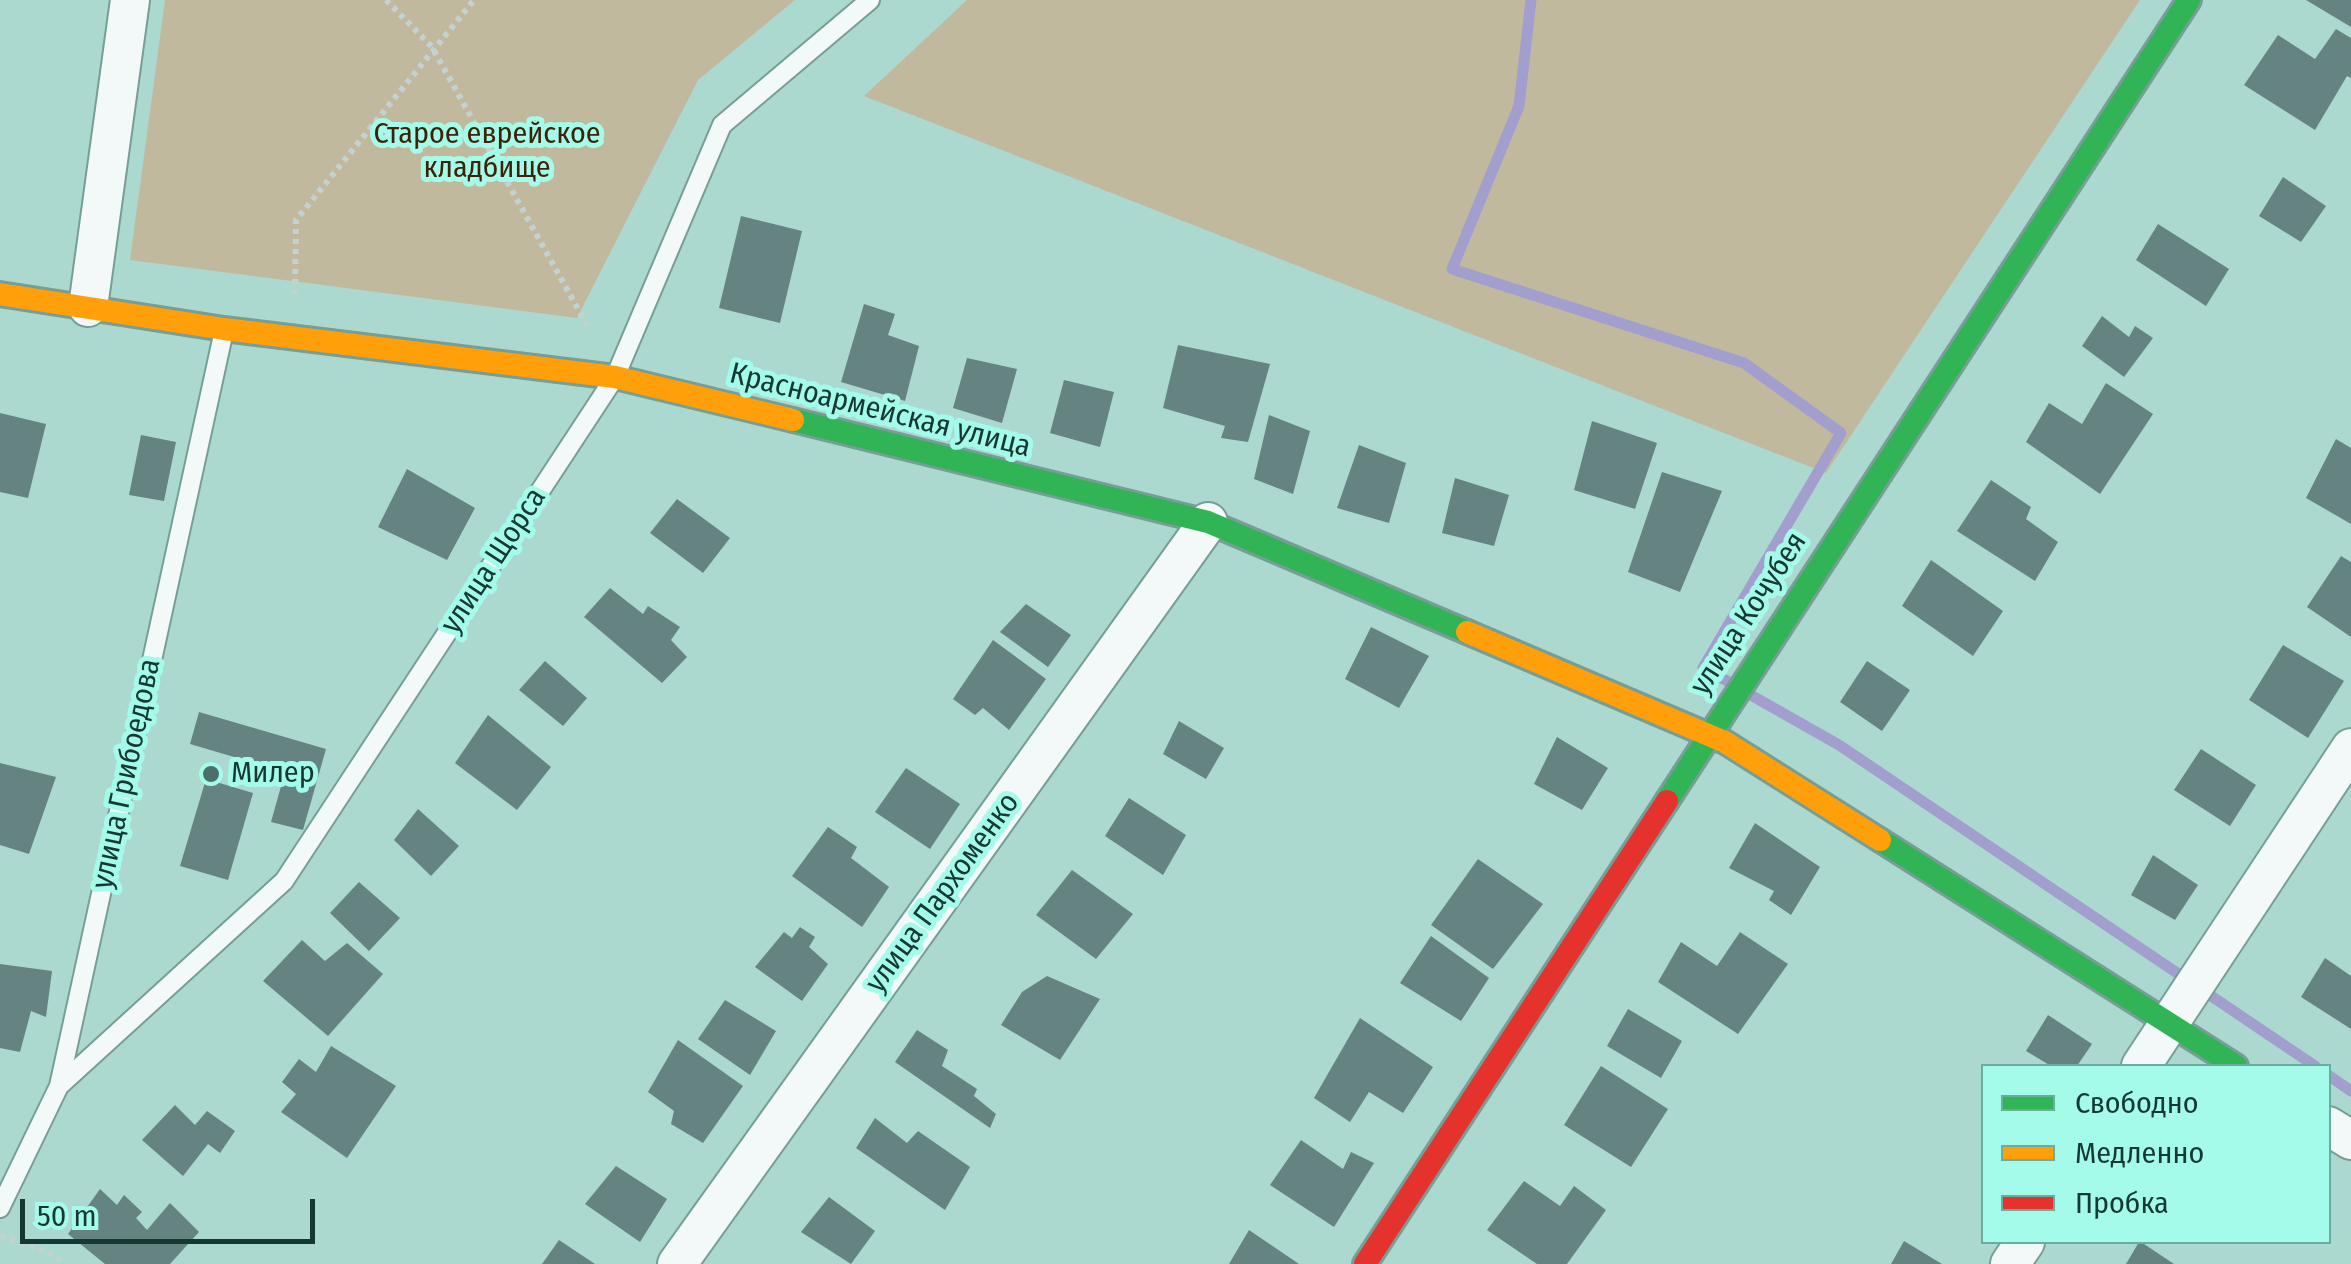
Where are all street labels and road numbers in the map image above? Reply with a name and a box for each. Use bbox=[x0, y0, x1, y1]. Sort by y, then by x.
street label: Красноармейская улица bbox=[726, 356, 1034, 466]
street label: улица Щорса bbox=[434, 482, 554, 640]
street label: улица Кочубея bbox=[1683, 526, 1815, 702]
street label: улица Грибоедова bbox=[85, 656, 169, 892]
street label: улица Пархоменко bbox=[859, 786, 1027, 1000]

